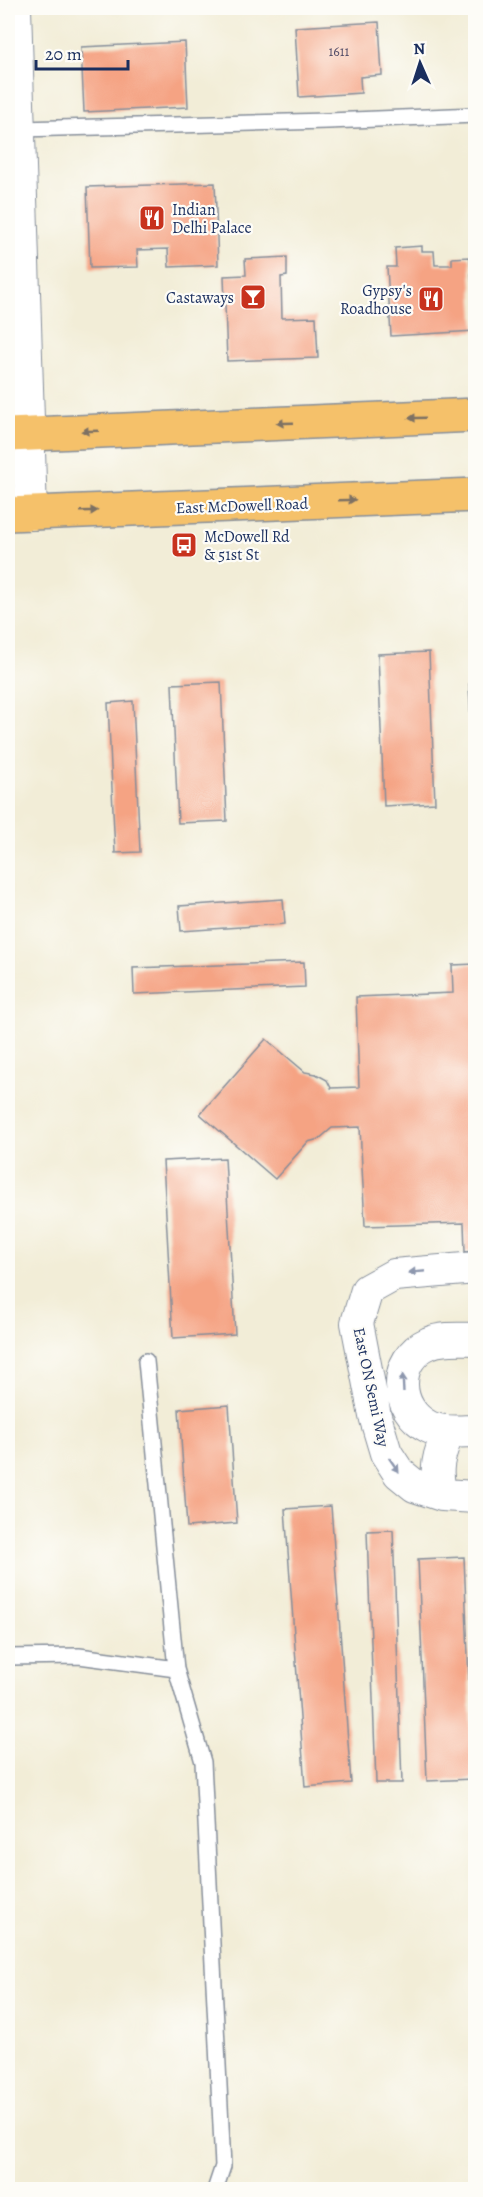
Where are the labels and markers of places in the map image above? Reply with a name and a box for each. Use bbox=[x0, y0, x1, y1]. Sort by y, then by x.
place label: Indian Delhi Palace bbox=[172, 199, 252, 239]
restaurant icon: Indian Delhi Palace bbox=[137, 203, 167, 233]
place label: Gypsy's Roadhouse bbox=[340, 280, 412, 320]
bar icon: Castaways bbox=[238, 282, 268, 312]
restaurant icon: Gypsy's Roadhouse bbox=[416, 284, 446, 314]
place label: Castaways bbox=[166, 287, 234, 309]
place label: McDowell Rd & 51st St bbox=[204, 526, 290, 566]
bus stop icon: McDowell Rd & 51st St bbox=[169, 530, 199, 560]

